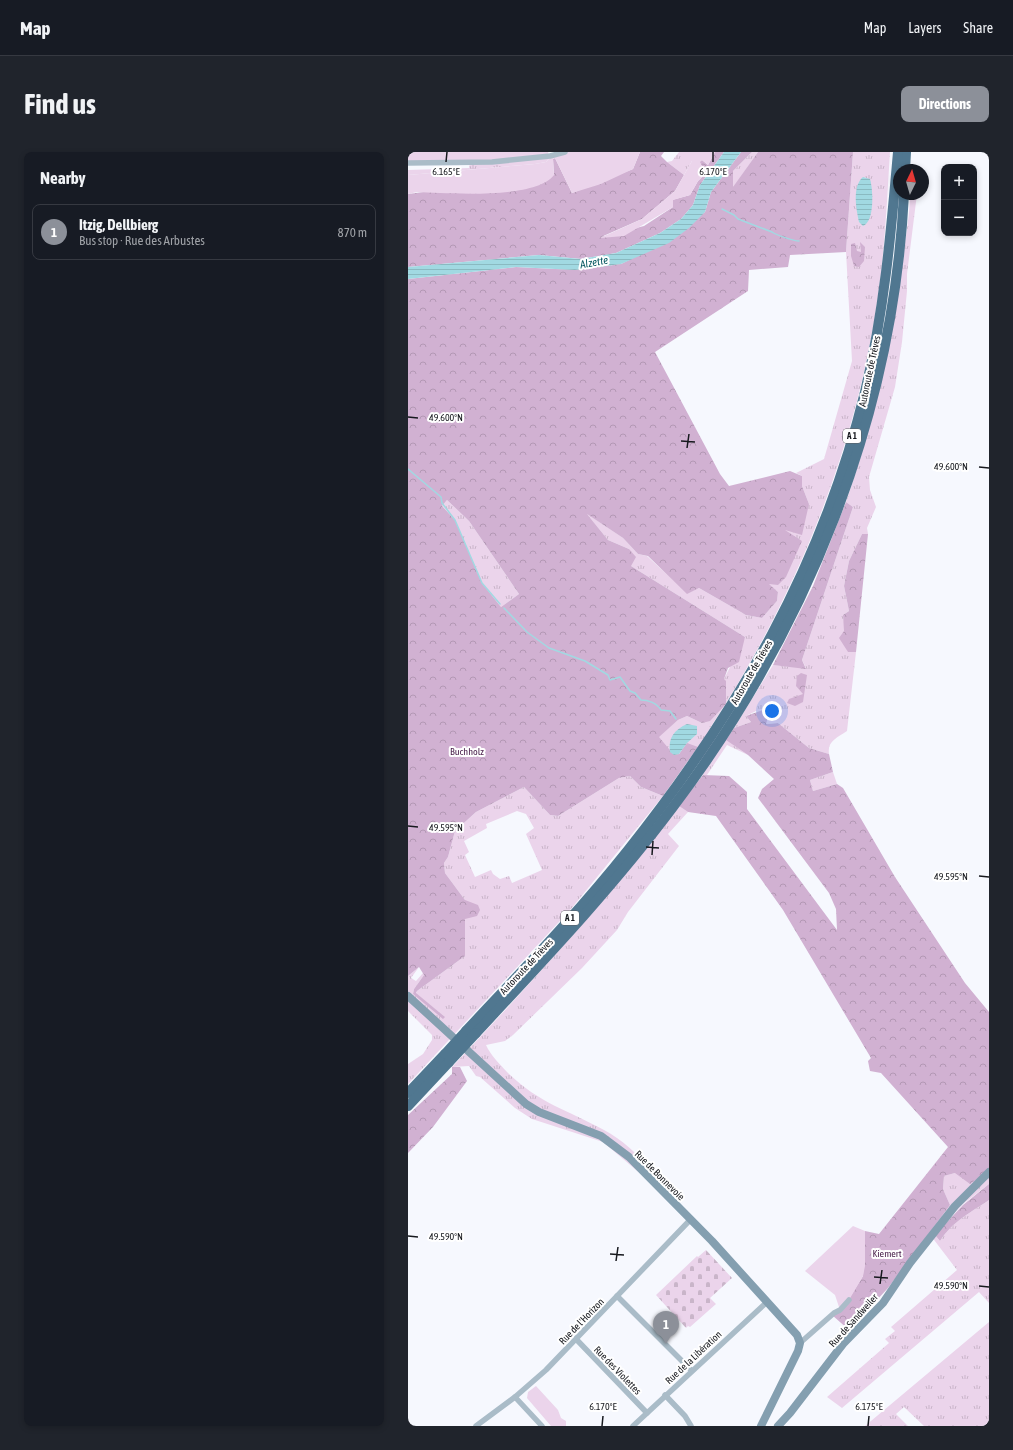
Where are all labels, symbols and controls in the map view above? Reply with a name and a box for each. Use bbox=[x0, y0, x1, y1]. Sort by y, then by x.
text: Map bbox=[20, 17, 51, 39]
text: Map bbox=[864, 20, 886, 36]
text: Layers bbox=[908, 20, 941, 36]
text: Share bbox=[963, 20, 993, 36]
button: Directions bbox=[901, 86, 989, 122]
text: Find us bbox=[24, 88, 96, 120]
north arrow bbox=[893, 164, 929, 200]
map controls bbox=[941, 164, 977, 236]
button: + bbox=[941, 164, 977, 200]
text: 6.165°E bbox=[432, 166, 461, 177]
text: 6.170°E bbox=[699, 166, 728, 177]
text: Nearby bbox=[40, 168, 86, 188]
button: − bbox=[941, 200, 977, 236]
text: Itzig, Dellbierg bbox=[79, 216, 158, 233]
text: 1 bbox=[51, 225, 57, 240]
text: 870 m bbox=[338, 225, 367, 240]
text: Bus stop · Rue des Arbustes bbox=[79, 233, 205, 248]
water label: Alzette bbox=[578, 254, 609, 271]
street label: Autoroute de Trèves bbox=[857, 334, 882, 408]
text: 49.600°N bbox=[429, 412, 463, 423]
road number: A 1 bbox=[843, 429, 861, 443]
text: 49.600°N bbox=[934, 461, 968, 472]
street label: Autoroute de Trèves bbox=[729, 638, 775, 706]
your location bbox=[762, 701, 782, 721]
park label: Buchholz bbox=[450, 746, 484, 757]
text: 49.595°N bbox=[429, 822, 463, 833]
text: 49.595°N bbox=[934, 871, 968, 882]
road number: A 1 bbox=[561, 911, 579, 925]
street label: Autoroute de Trèves bbox=[498, 936, 555, 997]
street label: Rue de Bonnevoie bbox=[633, 1148, 687, 1203]
text: 49.590°N bbox=[429, 1231, 463, 1242]
park label: Kiemert bbox=[872, 1248, 902, 1259]
text: 49.590°N bbox=[934, 1280, 968, 1291]
street label: Rue de Sandweiler bbox=[827, 1291, 881, 1349]
street label: Rue de l'Horizon bbox=[557, 1296, 606, 1347]
pin: 1 bbox=[653, 1311, 679, 1344]
street label: Rue de la Libération bbox=[663, 1328, 724, 1386]
street label: Rue des Violettes bbox=[592, 1344, 644, 1397]
text: 6.170°E bbox=[589, 1401, 618, 1412]
text: 6.175°E bbox=[855, 1401, 884, 1412]

